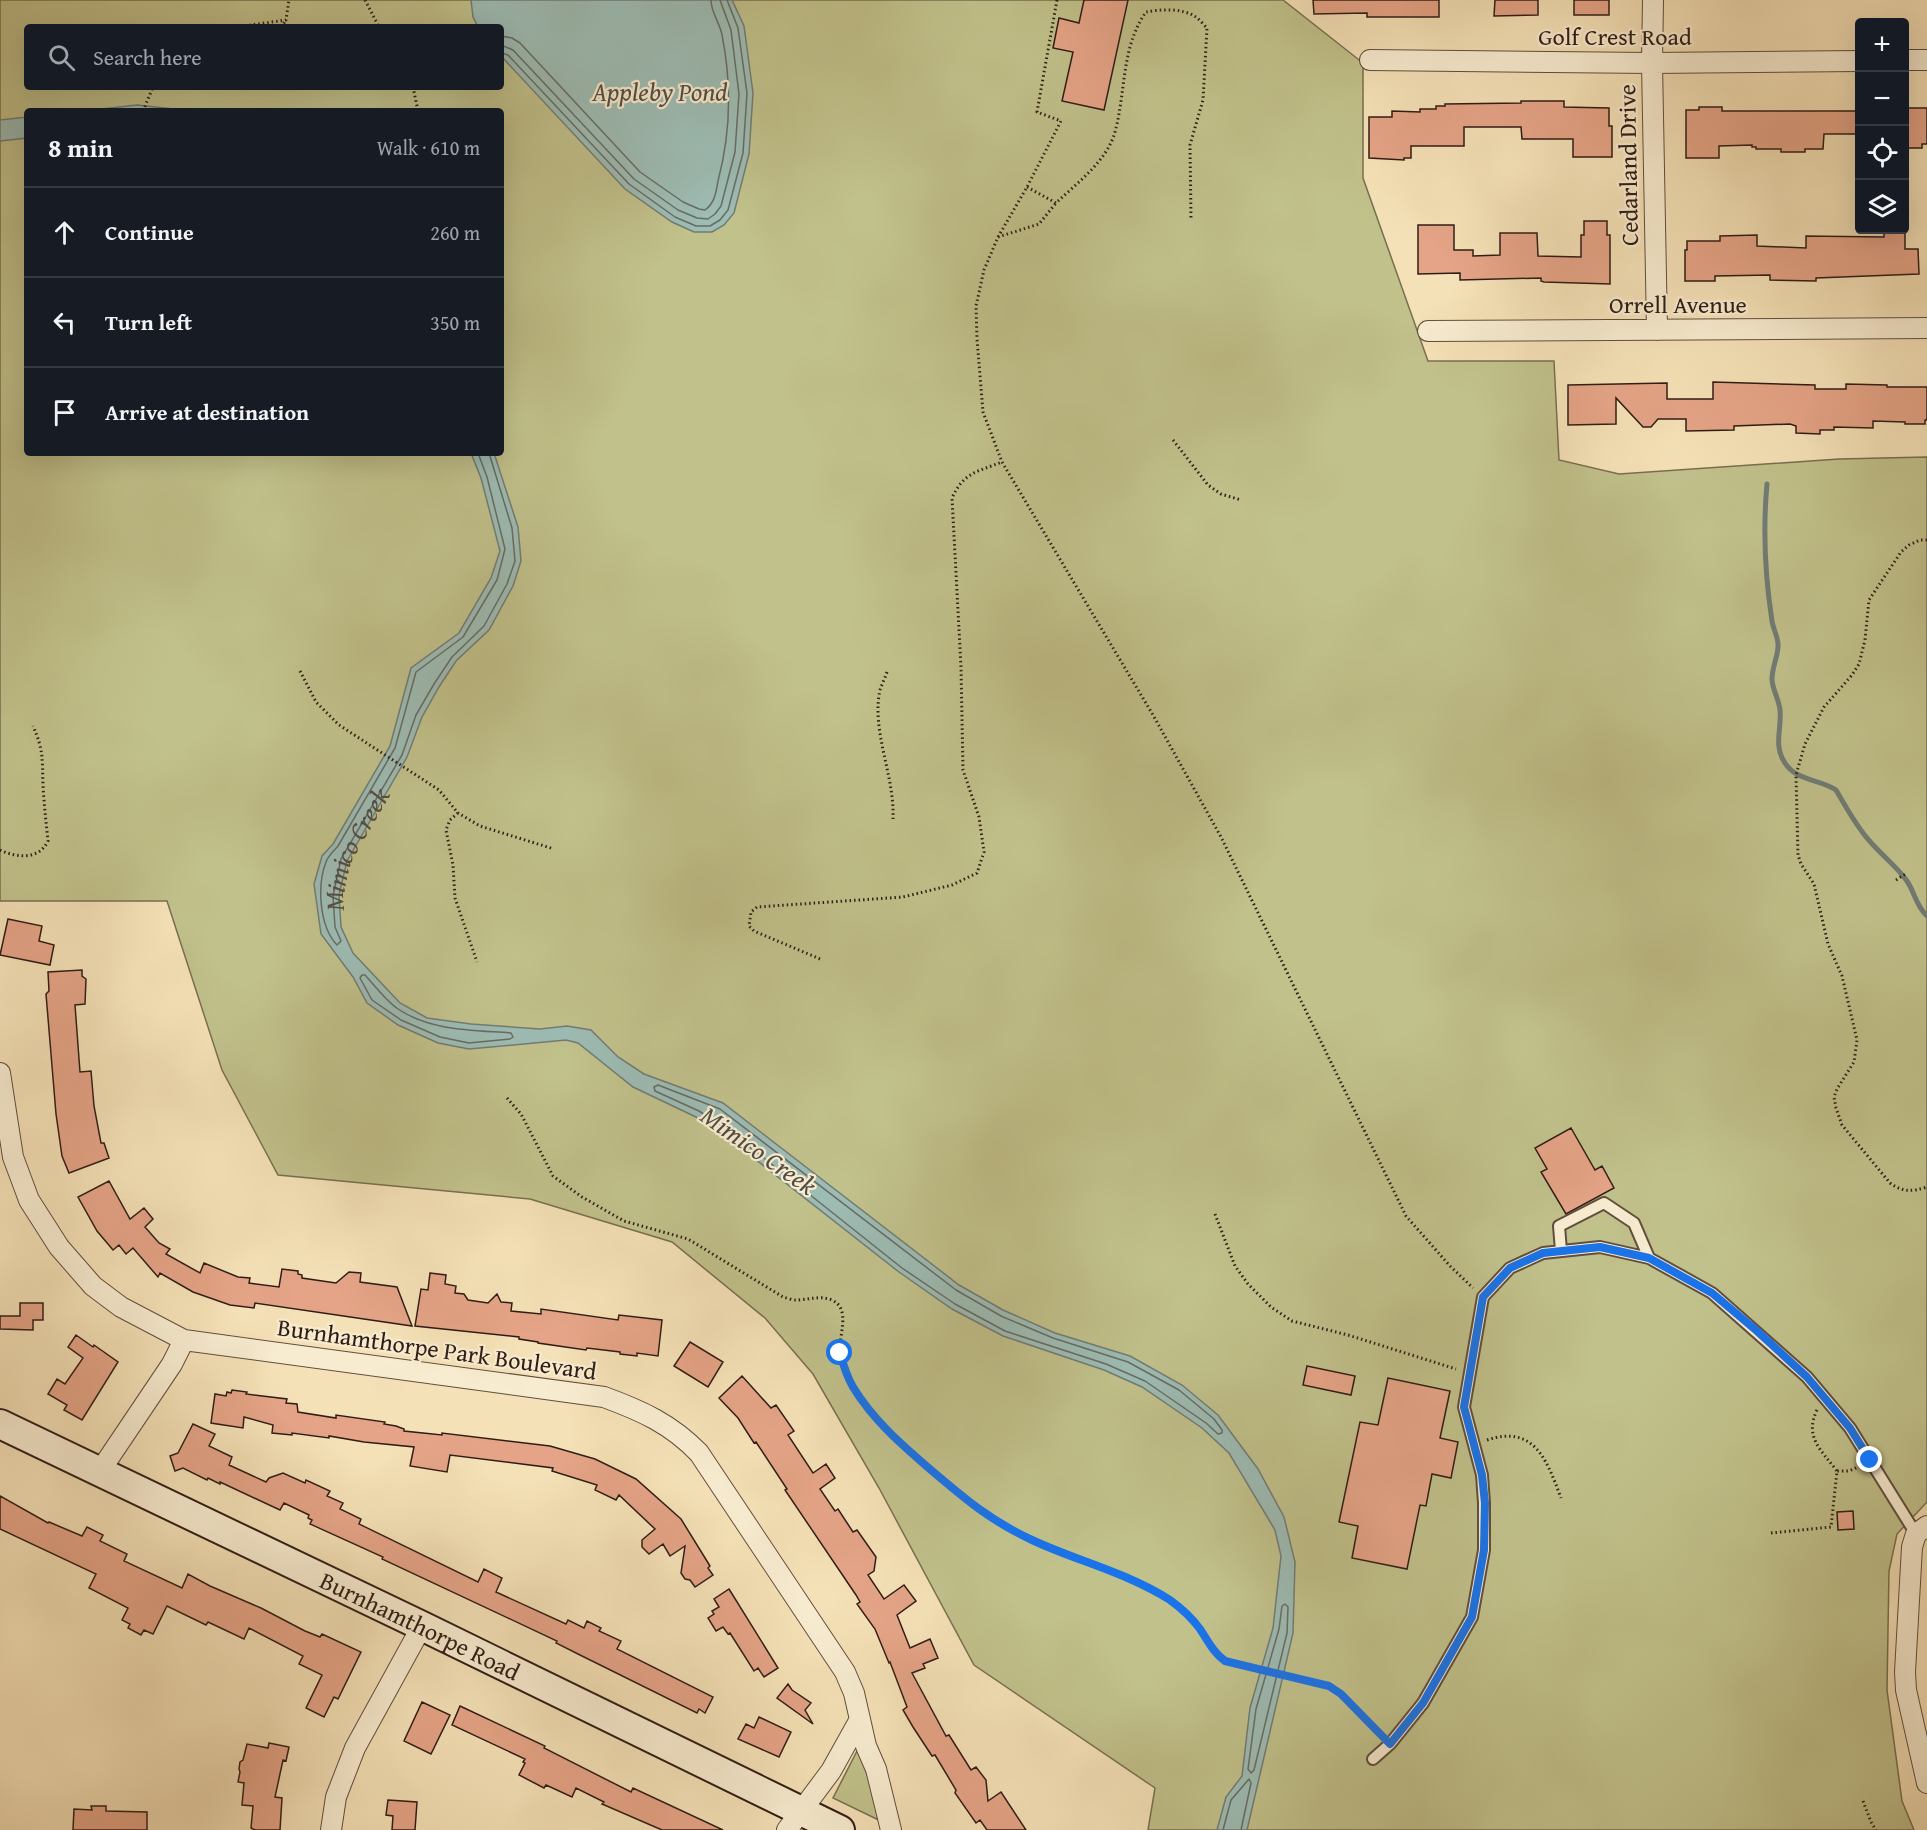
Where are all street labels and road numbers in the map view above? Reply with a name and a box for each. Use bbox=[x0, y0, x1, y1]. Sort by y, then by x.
street label: Golf Crest Road bbox=[1538, 19, 1692, 54]
street label: Cedarland Drive bbox=[1609, 84, 1647, 246]
street label: Orrell Avenue bbox=[1609, 287, 1747, 322]
street label: Burnhamthorpe Park Boulevard bbox=[275, 1309, 599, 1389]
street label: Burnhamthorpe Road bbox=[314, 1562, 526, 1689]

